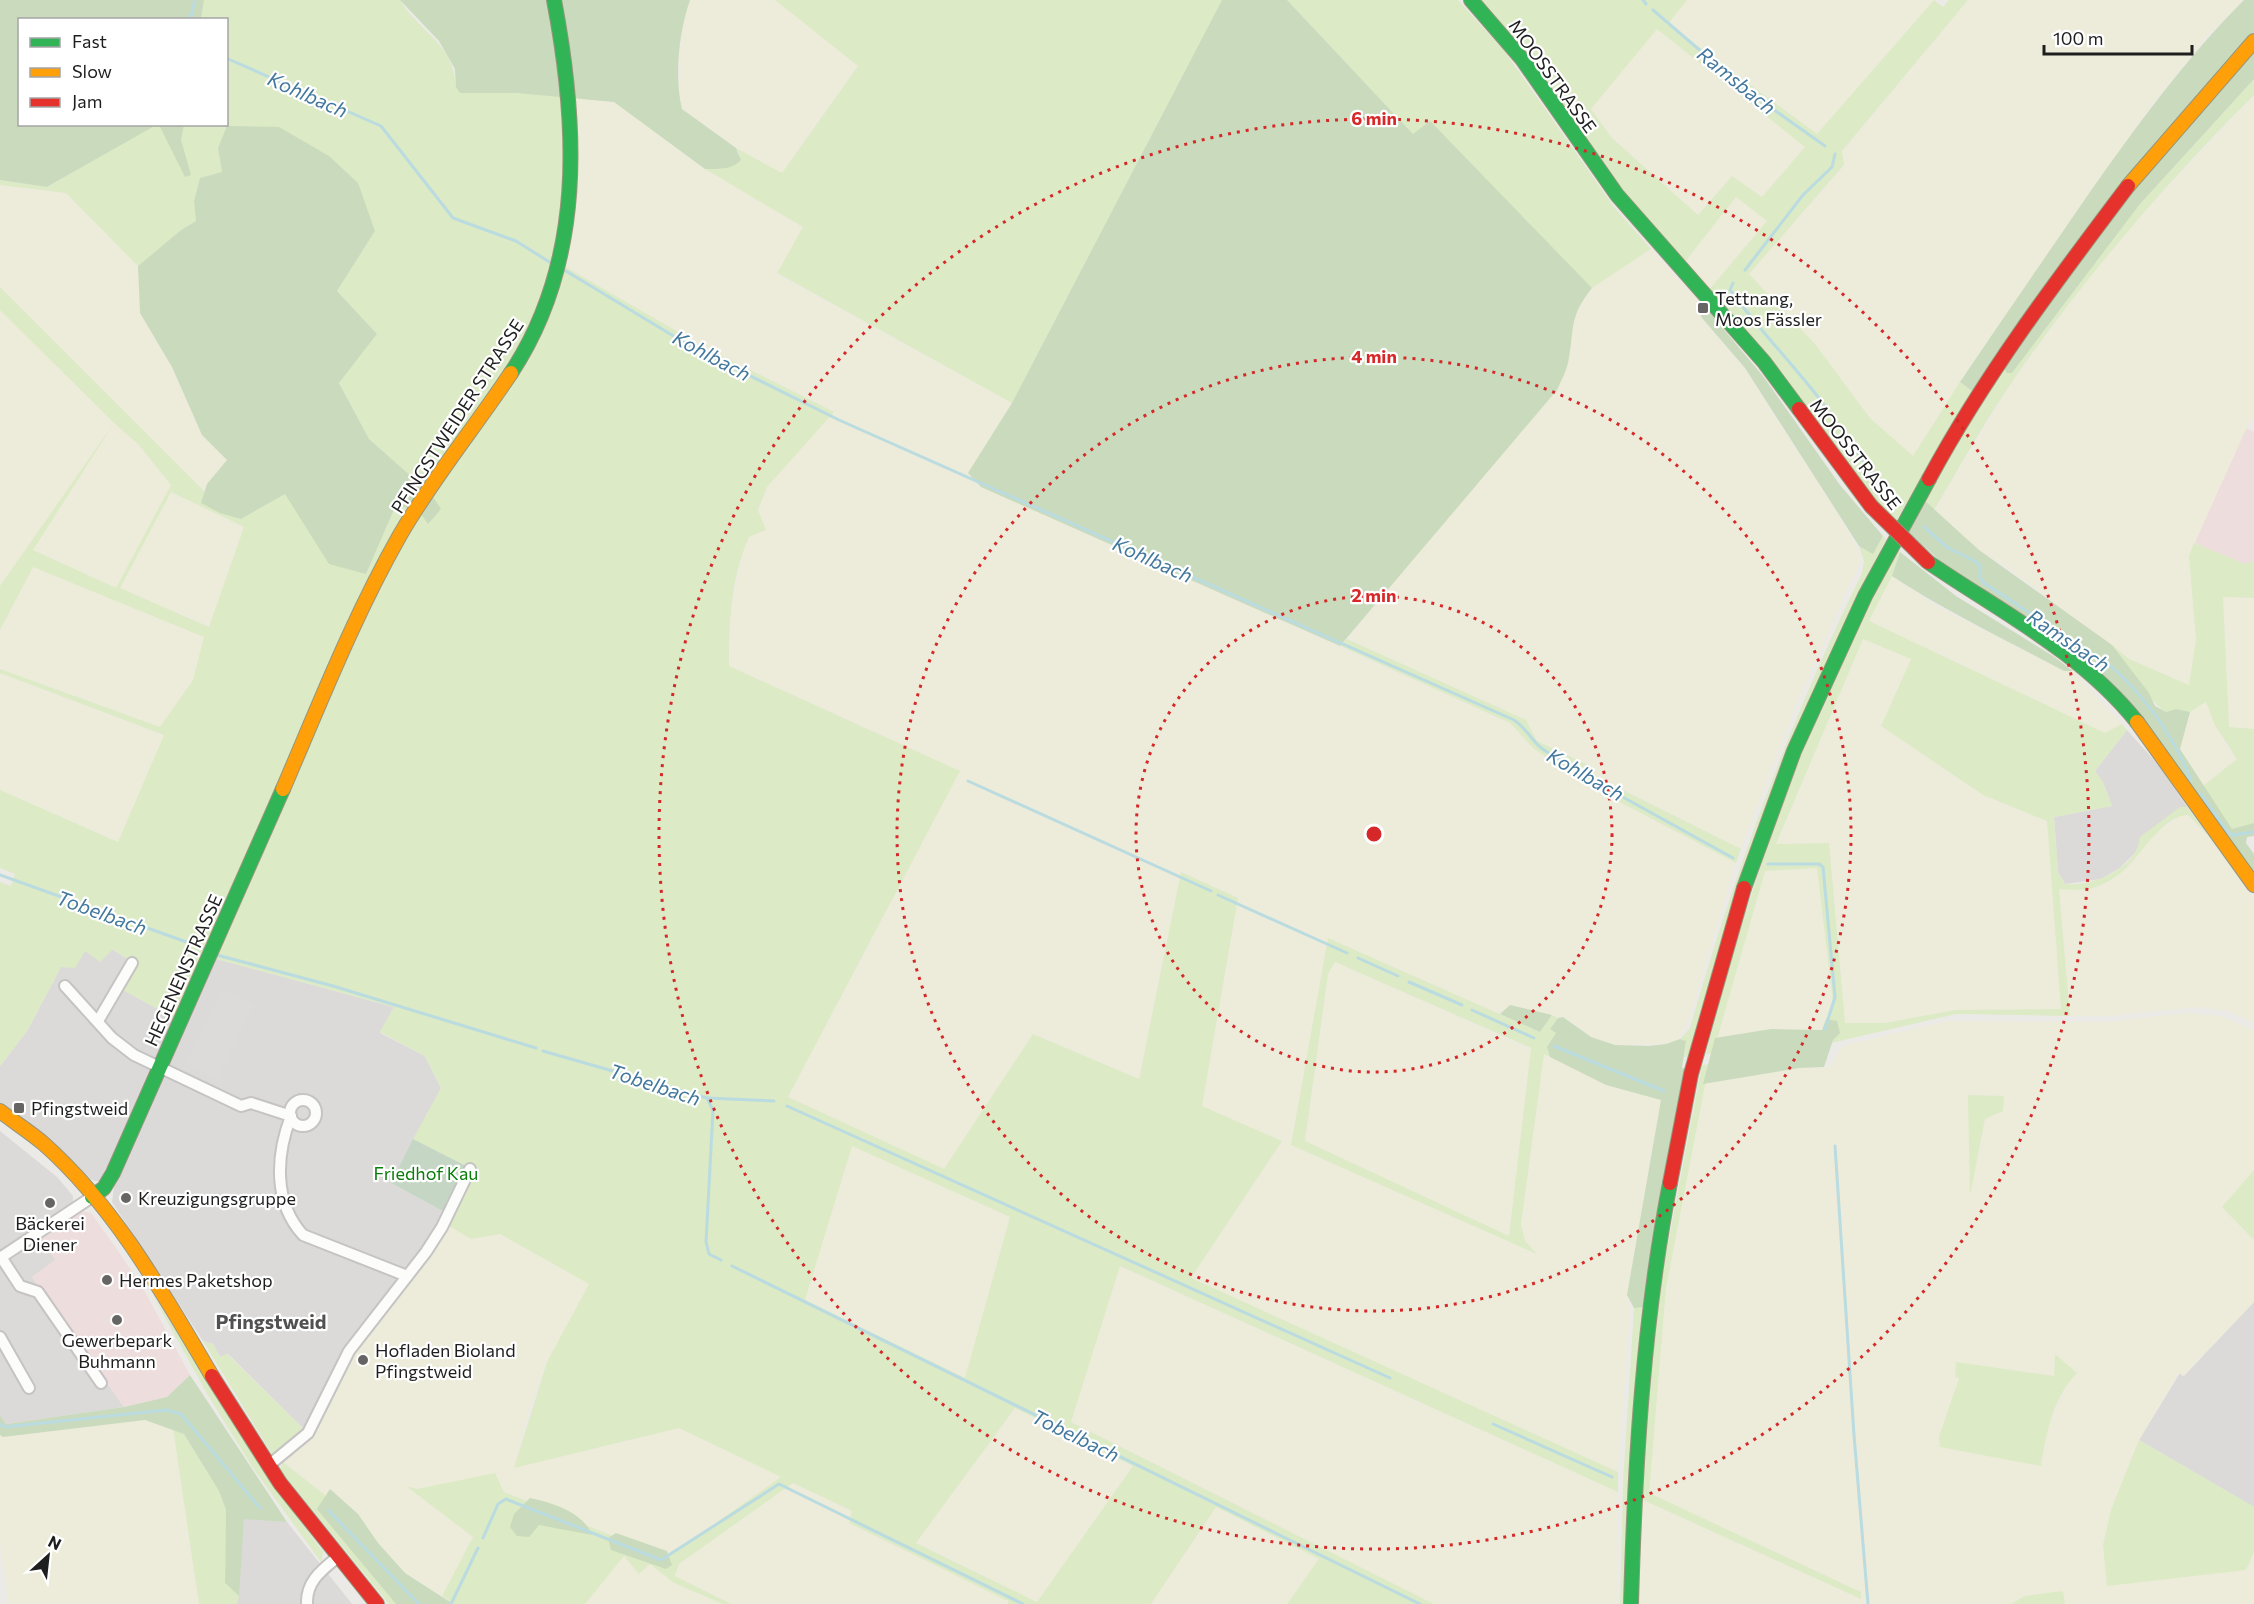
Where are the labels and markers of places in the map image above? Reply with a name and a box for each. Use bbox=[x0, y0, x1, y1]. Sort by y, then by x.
place label: Tettnang, Moos Fässler bbox=[1715, 287, 1822, 330]
marker: Tettnang, Moos Fässler bbox=[1696, 301, 1710, 315]
centre of rings bbox=[1364, 824, 1384, 844]
place label: Pfingstweid bbox=[31, 1097, 128, 1119]
marker: Pfingstweid bbox=[12, 1101, 26, 1115]
place label: Kreuzigungsgruppe bbox=[138, 1187, 296, 1209]
marker: Kreuzigungsgruppe bbox=[119, 1191, 133, 1205]
marker: Bäckerei Diener bbox=[43, 1196, 57, 1210]
place label: Bäckerei Diener bbox=[15, 1212, 85, 1255]
place label: Hermes Paketshop bbox=[119, 1269, 273, 1291]
marker: Hermes Paketshop bbox=[100, 1273, 114, 1287]
marker: Gewerbepark Buhmann bbox=[110, 1313, 124, 1327]
place label: Gewerbepark Buhmann bbox=[62, 1329, 172, 1372]
place label: Hofladen Bioland Pfingstweid bbox=[375, 1339, 516, 1382]
marker: Hofladen Bioland Pfingstweid bbox=[356, 1353, 370, 1367]

